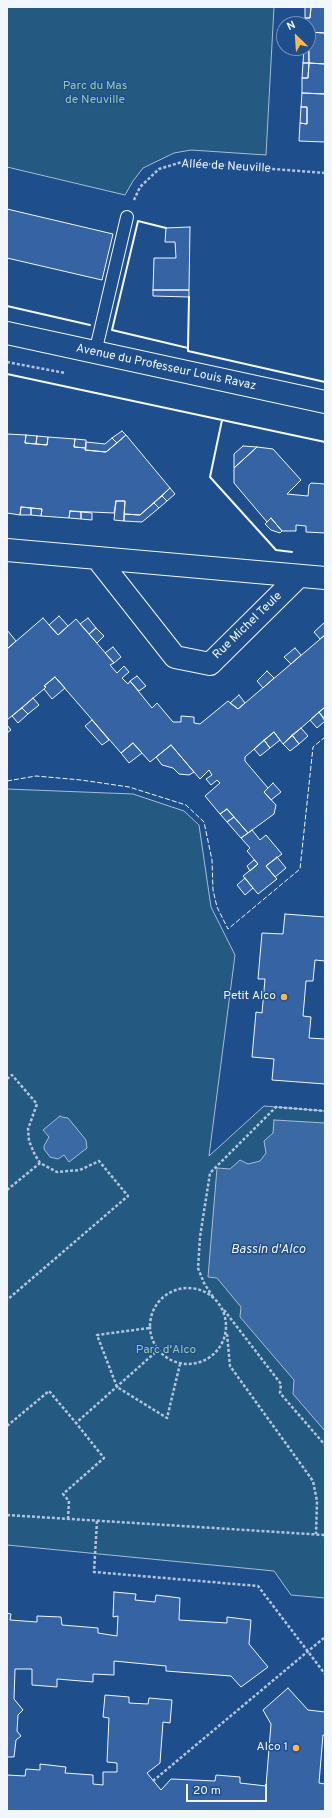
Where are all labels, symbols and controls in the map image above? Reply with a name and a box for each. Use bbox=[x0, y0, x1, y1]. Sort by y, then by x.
north arrow bbox=[276, 16, 316, 56]
text: N bbox=[285, 18, 298, 34]
park label: Parc du Mas de Neuville bbox=[63, 80, 127, 108]
street label: Allée de Neuville bbox=[181, 157, 271, 177]
street label: Avenue du Professeur Louis Ravaz bbox=[75, 342, 257, 394]
street label: Rue Michel Teule bbox=[210, 589, 286, 663]
place label: Petit Alco bbox=[223, 990, 276, 1004]
marker: Petit Alco bbox=[279, 992, 289, 1002]
water label: Bassin d'Alco bbox=[231, 1242, 305, 1258]
park label: Parc d'Alco bbox=[136, 1344, 196, 1358]
place label: Alco 1 bbox=[257, 1741, 288, 1755]
marker: Alco 1 bbox=[291, 1743, 301, 1753]
scale bar bbox=[188, 1776, 269, 1802]
text: 20 m bbox=[193, 1783, 221, 1799]

